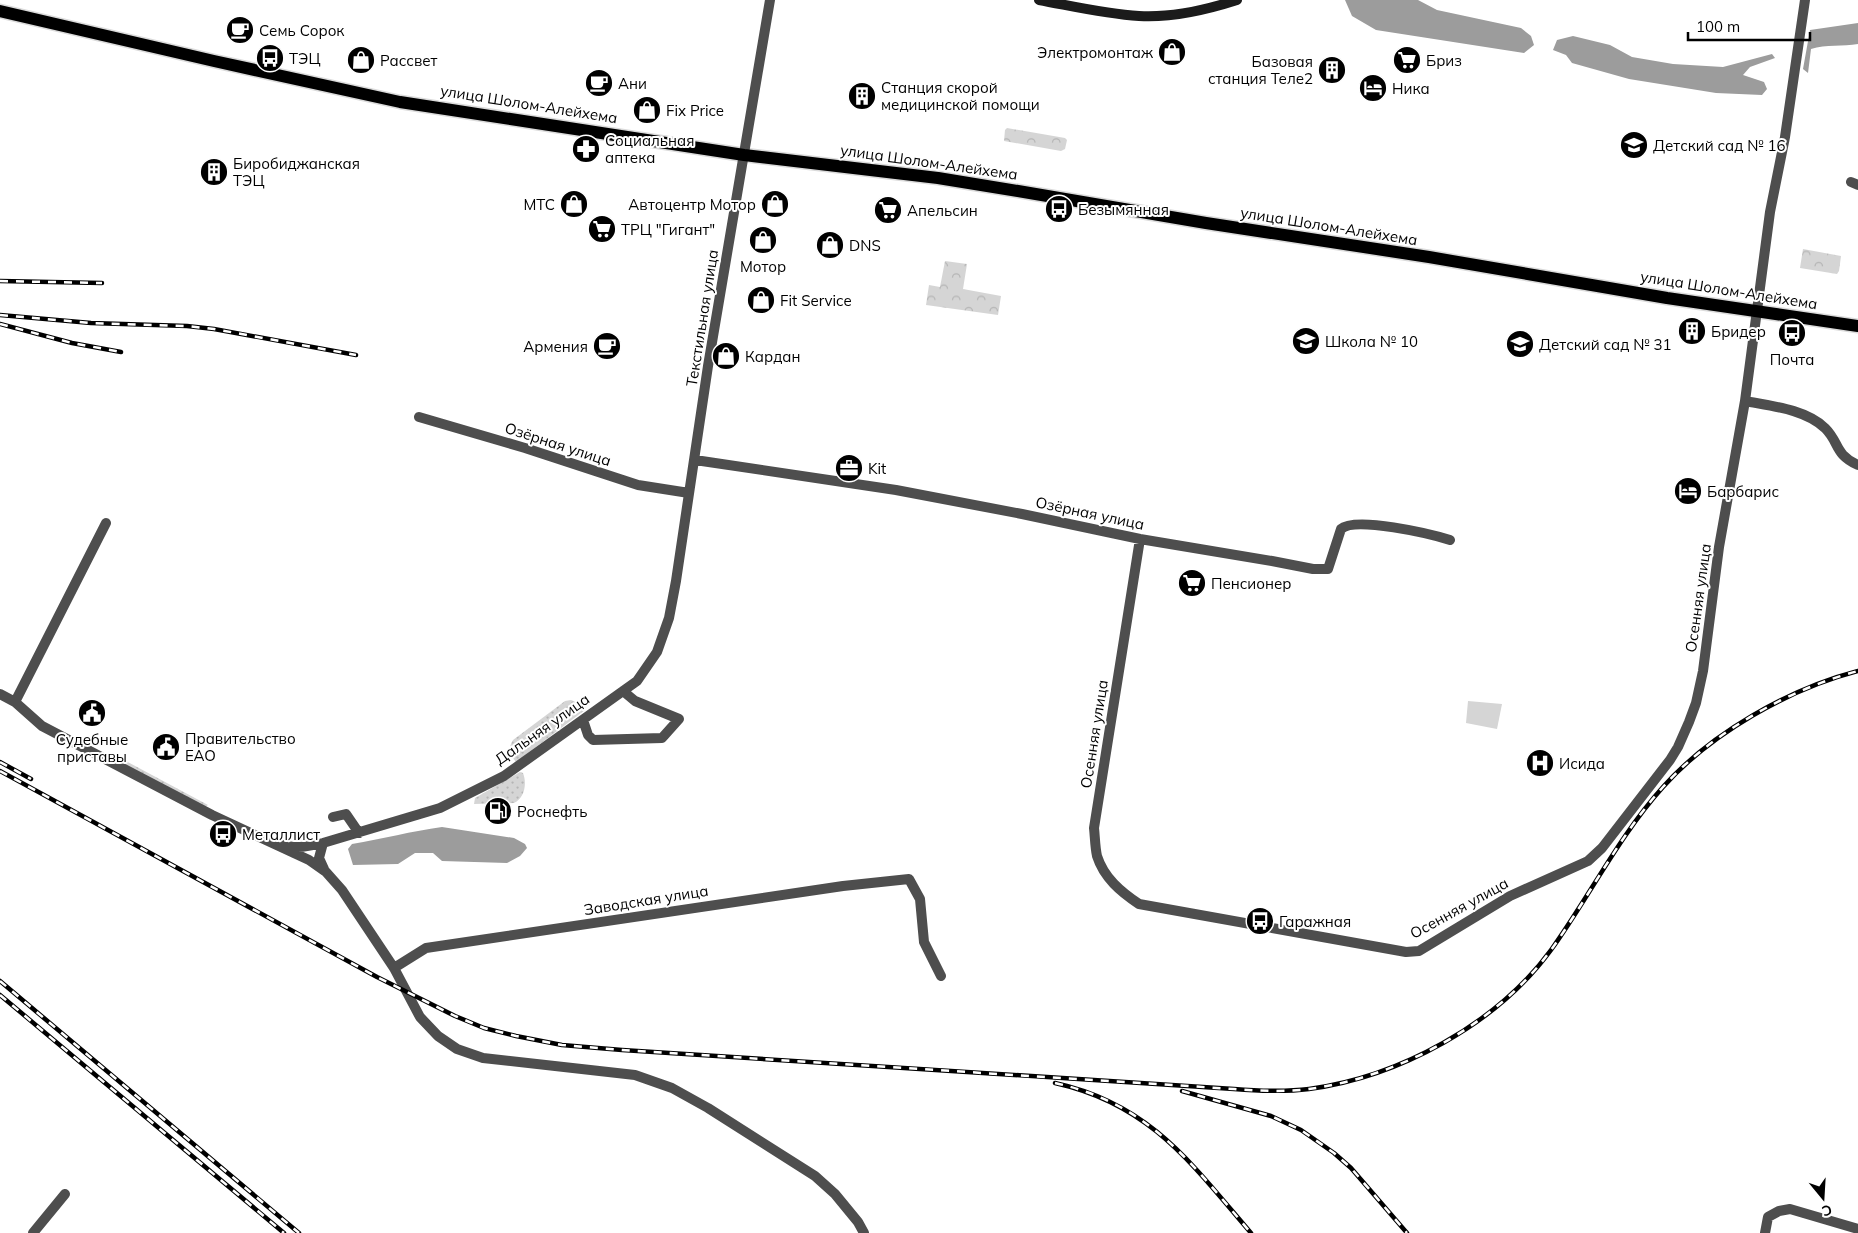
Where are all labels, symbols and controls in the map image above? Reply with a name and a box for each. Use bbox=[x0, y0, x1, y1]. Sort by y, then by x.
scale bar bbox=[1688, 10, 1810, 42]
cafe icon: Семь Сорок bbox=[225, 15, 255, 45]
text: 100 m bbox=[1696, 17, 1740, 36]
place label: Семь Сорок bbox=[259, 21, 345, 40]
shop icon: Электромонтаж bbox=[1157, 37, 1187, 67]
bus stop icon: ТЭЦ bbox=[255, 43, 285, 73]
place label: Электромонтаж bbox=[1037, 43, 1154, 62]
shop icon: Рассвет bbox=[346, 45, 376, 75]
supermarket icon: Бриз bbox=[1392, 45, 1422, 75]
place label: ТЭЦ bbox=[289, 49, 320, 68]
place label: Рассвет bbox=[380, 51, 438, 70]
place label: Бриз bbox=[1426, 51, 1462, 70]
place label: Базовая станция Теле2 bbox=[1208, 52, 1313, 88]
building icon: Базовая станция Теле2 bbox=[1317, 55, 1347, 85]
cafe icon: Ани bbox=[584, 68, 614, 98]
hotel icon: Ника bbox=[1358, 73, 1388, 103]
place label: Ани bbox=[618, 74, 647, 93]
place label: Станция скорой медицинской помощи bbox=[881, 78, 1040, 114]
place label: Ника bbox=[1392, 79, 1430, 98]
street label: улица Шолом-Алейхема bbox=[439, 81, 619, 127]
building icon: Станция скорой медицинской помощи bbox=[847, 81, 877, 111]
shop icon: Fix Price bbox=[632, 95, 662, 125]
place label: Fix Price bbox=[666, 101, 724, 120]
school or university icon: Детский сад № 16 bbox=[1619, 130, 1649, 160]
place label: Социальная аптека bbox=[605, 131, 694, 167]
pharmacy icon: Социальная аптека bbox=[571, 134, 601, 164]
place label: Детский сад № 16 bbox=[1653, 136, 1786, 155]
street label: улица Шолом-Алейхема bbox=[839, 140, 1019, 184]
place label: Биробиджанская ТЭЦ bbox=[233, 154, 360, 190]
building icon: Биробиджанская ТЭЦ bbox=[199, 157, 229, 187]
shop icon: МТС bbox=[559, 189, 589, 219]
shop icon: Автоцентр Мотор bbox=[760, 189, 790, 219]
bus stop icon: Безымянная bbox=[1044, 194, 1074, 224]
place label: МТС bbox=[523, 195, 555, 214]
place label: Автоцентр Мотор bbox=[628, 195, 756, 214]
supermarket icon: Апельсин bbox=[873, 195, 903, 225]
place label: Безымянная bbox=[1078, 200, 1169, 219]
place label: Апельсин bbox=[907, 201, 978, 220]
street label: улица Шолом-Алейхема bbox=[1239, 203, 1419, 249]
supermarket icon: ТРЦ "Гигант" bbox=[587, 214, 617, 244]
place label: ТРЦ "Гигант" bbox=[621, 220, 715, 239]
shop icon: Мотор bbox=[748, 225, 778, 255]
shop icon: DNS bbox=[815, 230, 845, 260]
place label: DNS bbox=[849, 236, 881, 255]
street label: Текстильная улица bbox=[682, 248, 722, 388]
place label: Мотор bbox=[740, 257, 786, 276]
street label: улица Шолом-Алейхема bbox=[1639, 267, 1819, 313]
shop icon: Fit Service bbox=[746, 285, 776, 315]
place label: Fit Service bbox=[780, 291, 852, 310]
building icon: Бридер bbox=[1677, 316, 1707, 346]
bus stop icon: Почта bbox=[1777, 318, 1807, 348]
place label: Бридер bbox=[1711, 322, 1766, 341]
school or university icon: Школа № 10 bbox=[1291, 326, 1321, 356]
school or university icon: Детский сад № 31 bbox=[1505, 329, 1535, 359]
cafe icon: Армения bbox=[592, 331, 622, 361]
place label: Школа № 10 bbox=[1325, 332, 1418, 351]
place label: Детский сад № 31 bbox=[1539, 335, 1672, 354]
place label: Армения bbox=[523, 337, 588, 356]
shop icon: Кардан bbox=[711, 341, 741, 371]
place label: Кардан bbox=[745, 347, 800, 366]
place label: Почта bbox=[1770, 350, 1814, 369]
street label: Озёрная улица bbox=[502, 418, 614, 470]
office icon: Kit bbox=[834, 453, 864, 483]
place label: Kit bbox=[868, 459, 886, 478]
hotel icon: Барбарис bbox=[1673, 476, 1703, 506]
place label: Барбарис bbox=[1707, 482, 1779, 501]
street label: Озёрная улица bbox=[1034, 492, 1146, 534]
street label: Осенняя улица bbox=[1681, 542, 1715, 654]
supermarket icon: Пенсионер bbox=[1177, 568, 1207, 598]
place label: Пенсионер bbox=[1211, 574, 1291, 593]
street label: Осенняя улица bbox=[1076, 678, 1112, 790]
street label: Дальняя улица bbox=[491, 689, 593, 769]
public building icon: Судебные приставы bbox=[77, 698, 107, 728]
place label: Правительство ЕАО bbox=[185, 729, 296, 765]
place label: Судебные приставы bbox=[56, 730, 128, 766]
public building icon: Правительство ЕАО bbox=[151, 732, 181, 762]
hospital icon: Исида bbox=[1525, 748, 1555, 778]
place label: Исида bbox=[1559, 754, 1605, 773]
fuel station icon: Роснефть bbox=[483, 796, 513, 826]
place label: Роснефть bbox=[517, 802, 587, 821]
bus stop icon: Металлист bbox=[208, 819, 238, 849]
place label: Металлист bbox=[242, 825, 320, 844]
street label: Осенняя улица bbox=[1407, 873, 1511, 943]
street label: Заводская улица bbox=[582, 881, 710, 919]
bus stop icon: Гаражная bbox=[1245, 906, 1275, 936]
place label: Гаражная bbox=[1279, 912, 1351, 931]
north arrow bbox=[1798, 1173, 1848, 1223]
text: С bbox=[1820, 1200, 1834, 1220]

